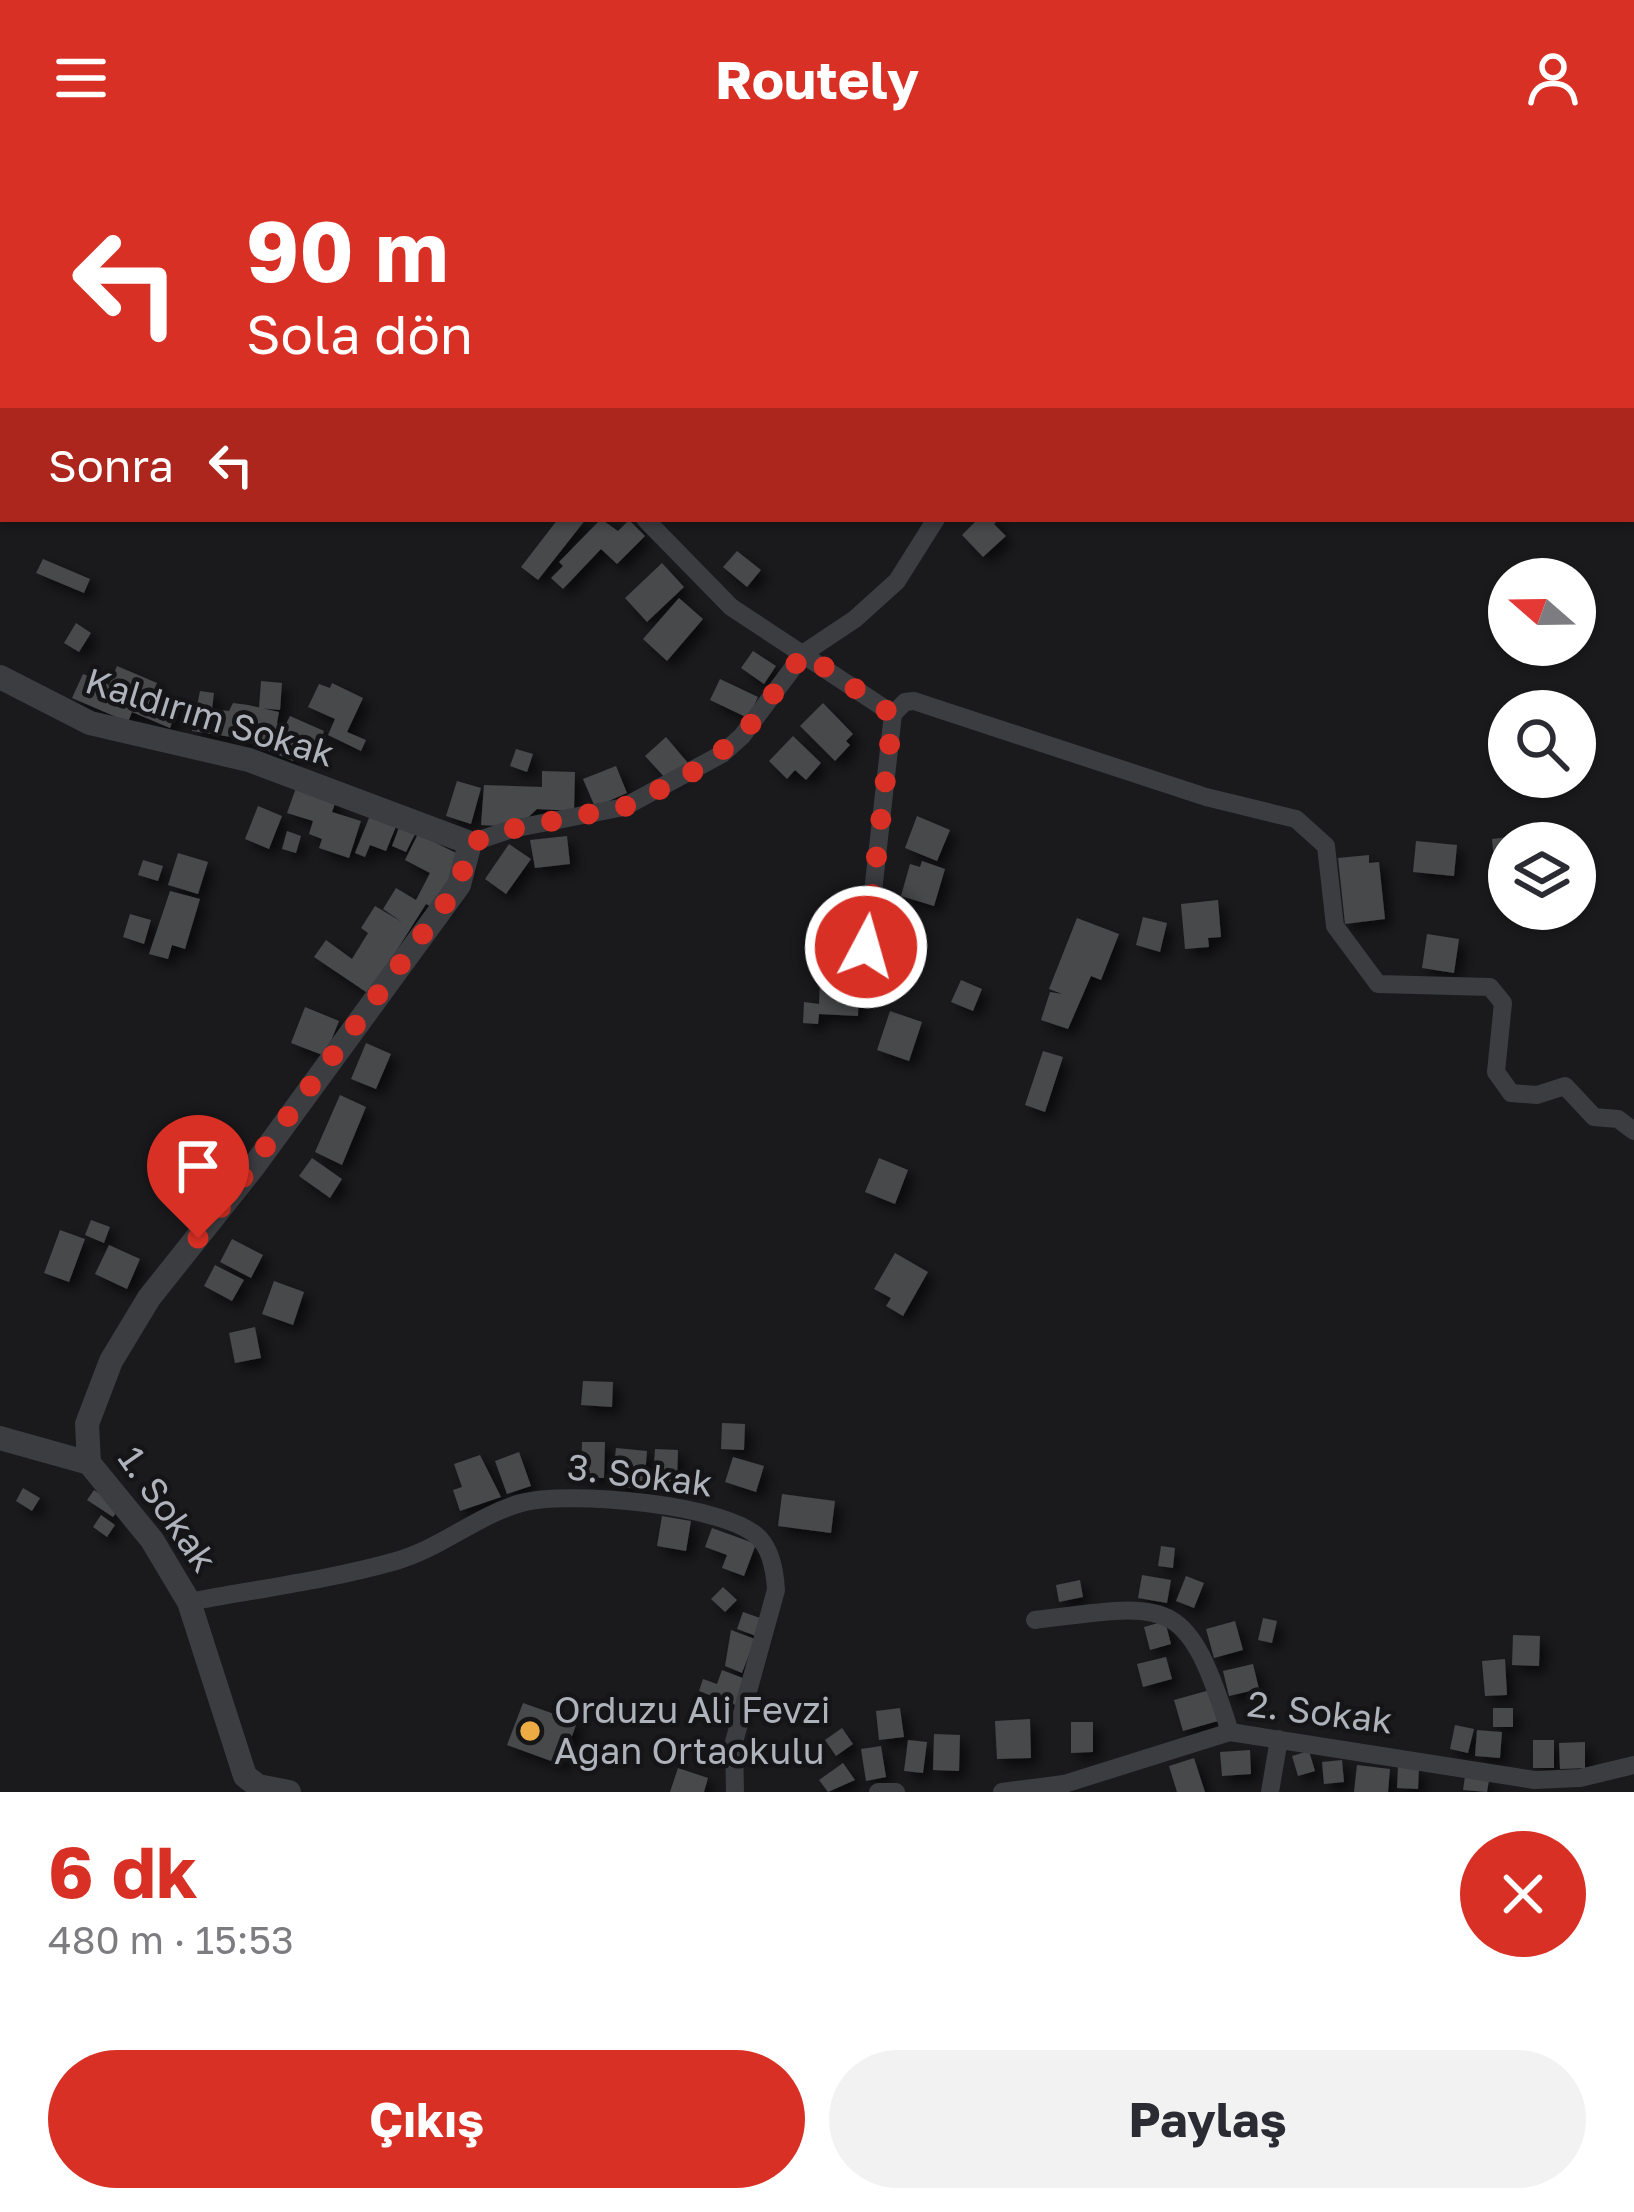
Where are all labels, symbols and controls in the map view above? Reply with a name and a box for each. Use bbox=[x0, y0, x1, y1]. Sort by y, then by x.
icon: menu bbox=[48, 45, 114, 111]
icon: person bbox=[1520, 45, 1586, 111]
text: Routely bbox=[715, 46, 919, 111]
text: 90 m bbox=[246, 200, 448, 300]
icon: left bbox=[48, 204, 204, 360]
text: Sola dön bbox=[246, 301, 473, 366]
icon: left bbox=[198, 432, 264, 498]
text: Sonra bbox=[48, 438, 174, 492]
north arrow bbox=[1488, 558, 1596, 666]
map controls bbox=[1488, 558, 1596, 930]
street label: Kaldırım Sokak bbox=[81, 658, 340, 775]
button: search bbox=[1488, 690, 1596, 798]
button: layers bbox=[1488, 822, 1596, 930]
position arrow bbox=[803, 884, 929, 1010]
pin bbox=[147, 1115, 249, 1238]
icon: arrive bbox=[165, 1133, 231, 1199]
street label: 1. Sokak bbox=[110, 1438, 227, 1579]
street label: 3. Sokak bbox=[565, 1444, 715, 1505]
street label: 2. Sokak bbox=[1245, 1681, 1395, 1742]
place label: Orduzu Ali Fevzi Ağan Ortaokulu bbox=[554, 1688, 830, 1772]
marker: Orduzu Ali Fevzi Ağan Ortaokulu bbox=[517, 1718, 543, 1744]
text: 6 dk bbox=[48, 1827, 198, 1914]
button: close bbox=[1460, 1831, 1586, 1957]
text: 480 m · 15:53 bbox=[48, 1916, 294, 1963]
button: Çıkış bbox=[48, 2050, 805, 2188]
button: Paylaş bbox=[829, 2050, 1586, 2188]

